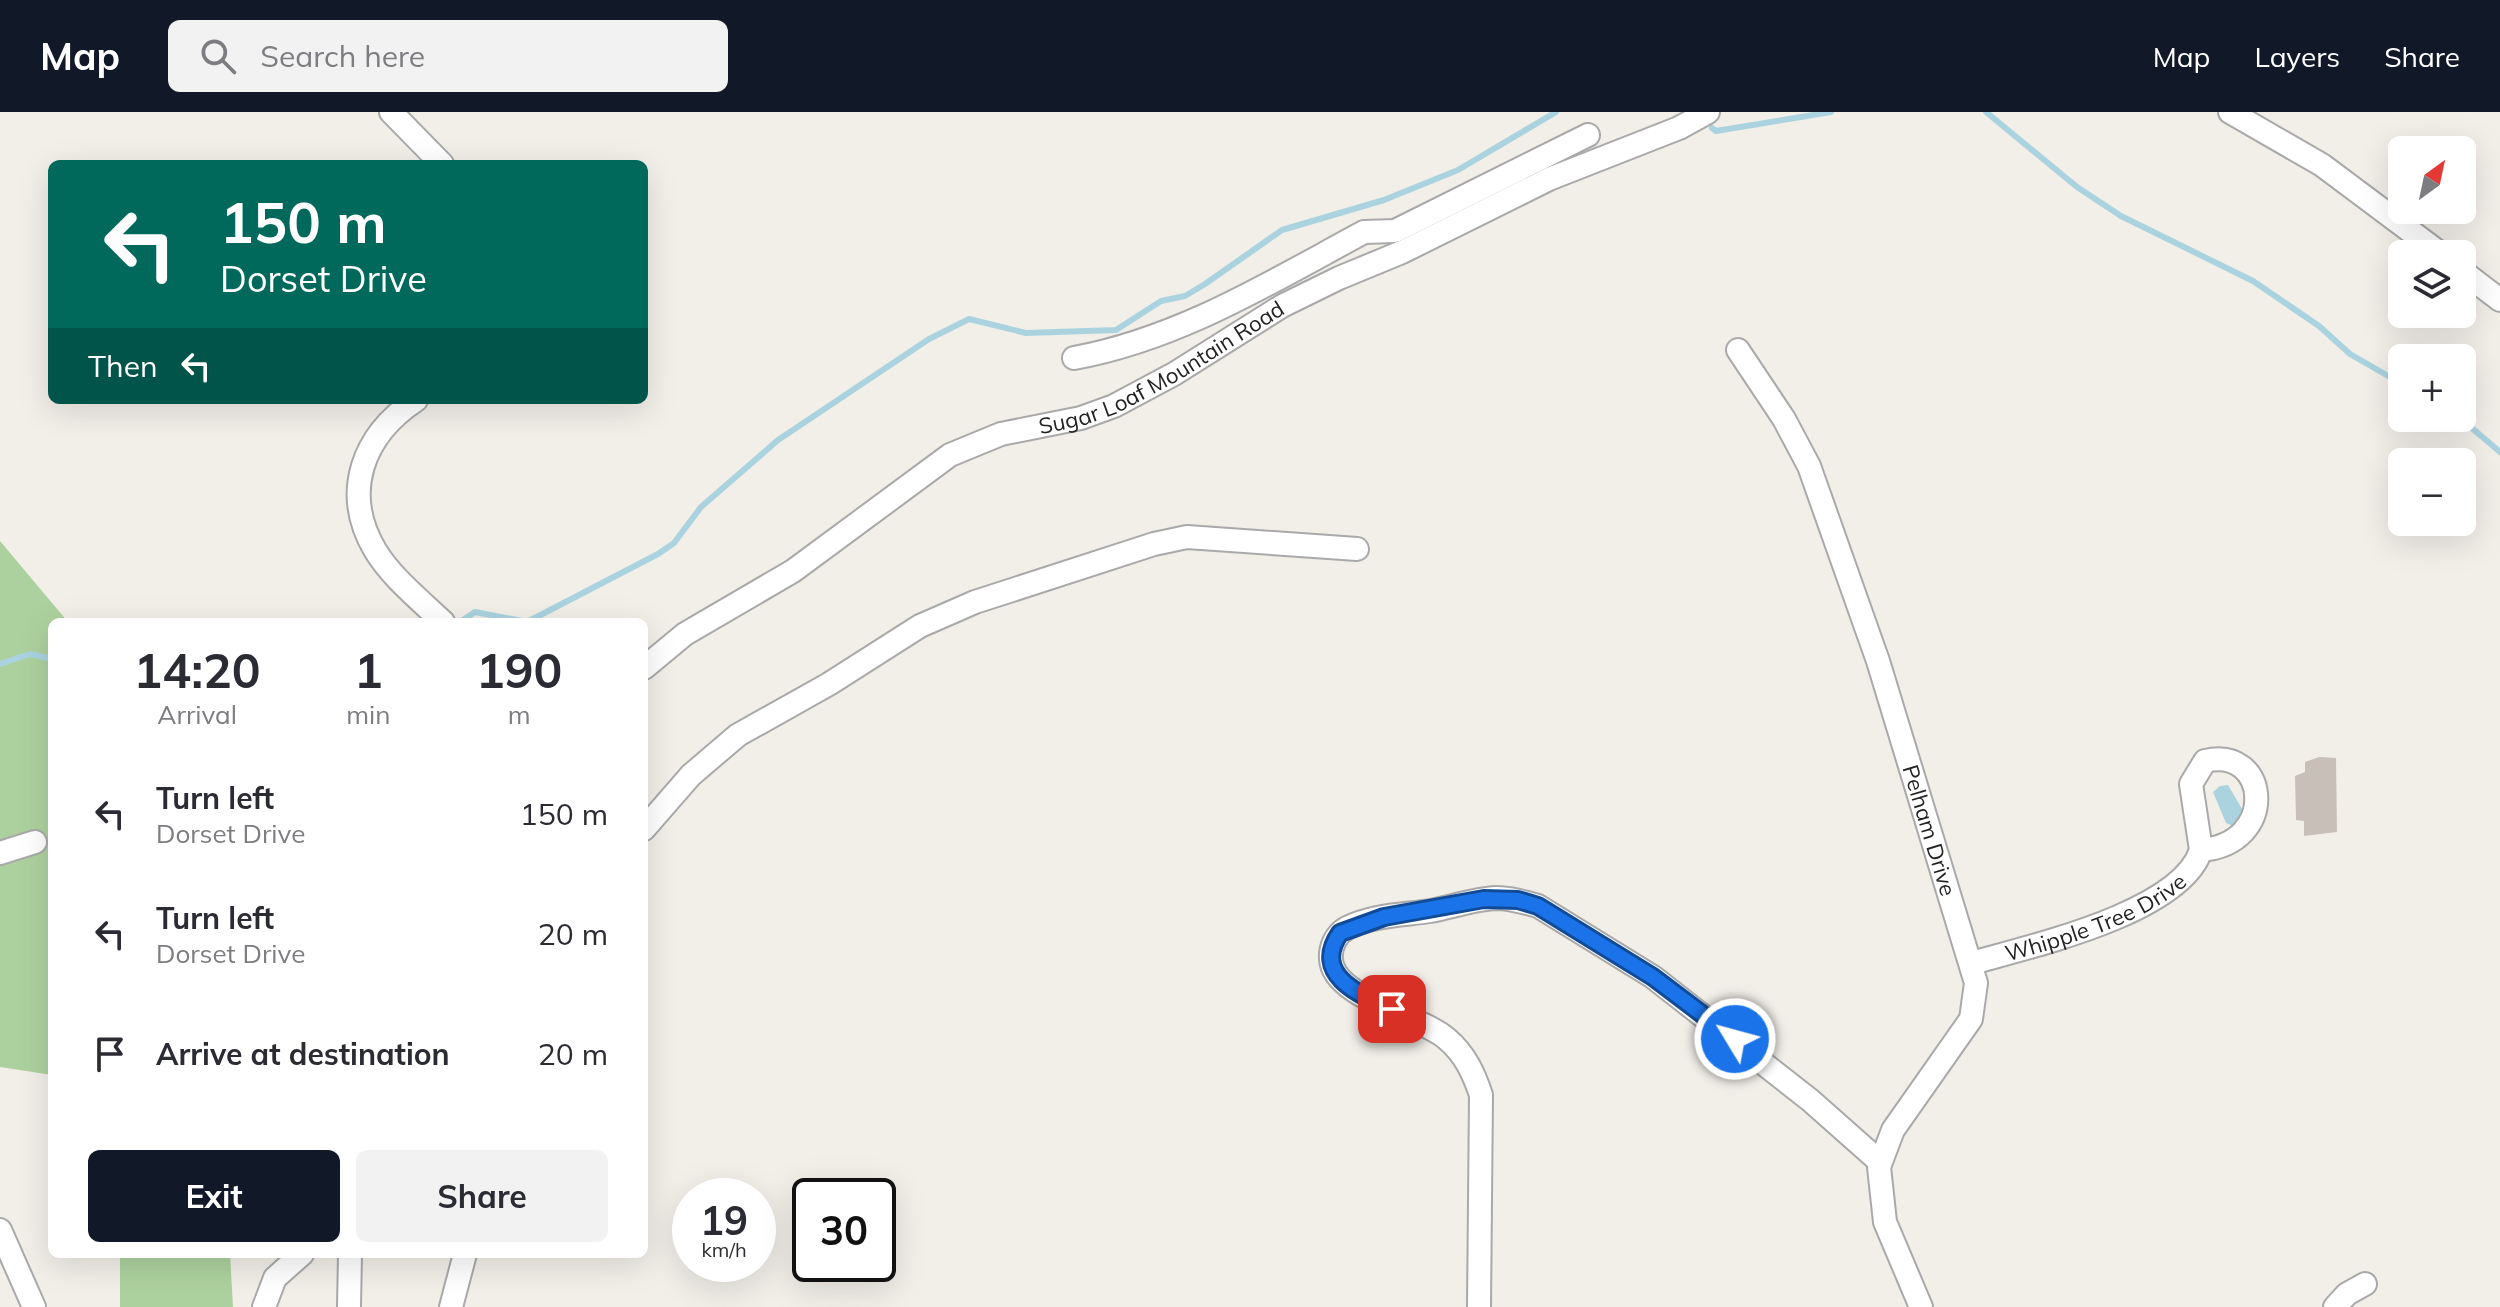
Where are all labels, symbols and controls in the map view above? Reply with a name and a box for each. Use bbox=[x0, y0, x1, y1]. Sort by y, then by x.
search box bbox=[168, 20, 728, 92]
text: Map bbox=[40, 32, 120, 80]
icon: search bbox=[196, 34, 240, 78]
text: Search here bbox=[260, 37, 425, 75]
text: Map bbox=[2153, 39, 2210, 74]
text: Layers bbox=[2254, 39, 2340, 74]
text: Share bbox=[2384, 39, 2460, 74]
north arrow bbox=[2388, 136, 2476, 224]
map controls bbox=[2388, 136, 2476, 536]
text: 150 m bbox=[220, 187, 387, 257]
icon: left bbox=[88, 192, 192, 296]
button: layers bbox=[2388, 240, 2476, 328]
text: Dorset Drive bbox=[220, 256, 427, 301]
street label: Sugar Loaf Mountain Road bbox=[1036, 294, 1289, 440]
icon: left bbox=[174, 344, 218, 388]
button: + bbox=[2388, 344, 2476, 432]
text: Then bbox=[88, 347, 158, 385]
button: − bbox=[2388, 448, 2476, 536]
text: 14:20 bbox=[134, 640, 261, 700]
text: 1 bbox=[354, 640, 383, 700]
text: 190 bbox=[476, 640, 562, 700]
text: Arrival bbox=[157, 698, 237, 731]
text: min bbox=[346, 698, 390, 731]
text: m bbox=[508, 698, 531, 731]
street label: Pelham Drive bbox=[1896, 761, 1963, 899]
text: Turn left bbox=[156, 779, 274, 817]
icon: left bbox=[88, 792, 132, 836]
text: 150 m bbox=[520, 795, 608, 833]
text: Dorset Drive bbox=[156, 817, 305, 850]
street label: Whipple Tree Drive bbox=[2002, 867, 2192, 967]
text: Turn left bbox=[156, 899, 274, 937]
icon: left bbox=[88, 912, 132, 956]
text: 20 m bbox=[538, 915, 608, 953]
text: Dorset Drive bbox=[156, 937, 305, 970]
pin bbox=[1358, 975, 1426, 1043]
icon: arrive bbox=[1370, 987, 1414, 1031]
position arrow bbox=[1693, 997, 1777, 1081]
icon: arrive bbox=[88, 1032, 132, 1076]
text: Arrive at destination bbox=[156, 1035, 450, 1073]
text: 20 m bbox=[538, 1035, 608, 1073]
button: Exit bbox=[88, 1150, 340, 1242]
button: Share bbox=[356, 1150, 608, 1242]
speed limit sign: 30 bbox=[792, 1178, 896, 1282]
text: 19 bbox=[700, 1195, 748, 1245]
text: km/h bbox=[701, 1237, 747, 1262]

